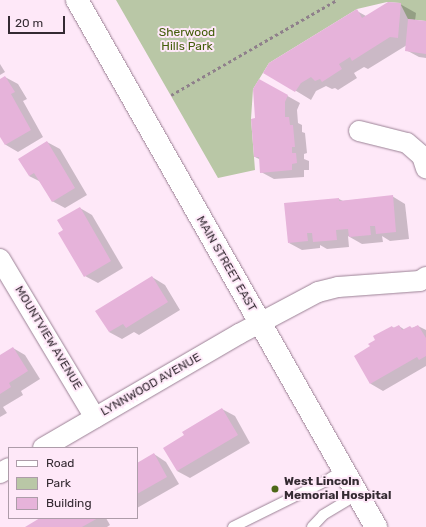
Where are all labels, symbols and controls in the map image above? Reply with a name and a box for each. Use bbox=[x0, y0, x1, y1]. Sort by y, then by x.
scale bar bbox=[10, 8, 67, 34]
text: 20 m bbox=[15, 16, 43, 30]
park label: Sherwood Hills Park bbox=[159, 26, 215, 54]
street label: MAIN STREET EAST bbox=[193, 214, 259, 314]
street label: MOUNTVIEW AVENUE bbox=[11, 283, 85, 393]
street label: LYNNWOOD AVENUE bbox=[98, 350, 204, 420]
legend bbox=[8, 447, 138, 519]
text: Road bbox=[46, 456, 74, 470]
place label: West Lincoln Memorial Hospital bbox=[284, 475, 391, 503]
text: Park bbox=[46, 476, 71, 490]
marker: West Lincoln Memorial Hospital bbox=[269, 483, 281, 495]
text: Building bbox=[46, 496, 92, 510]

